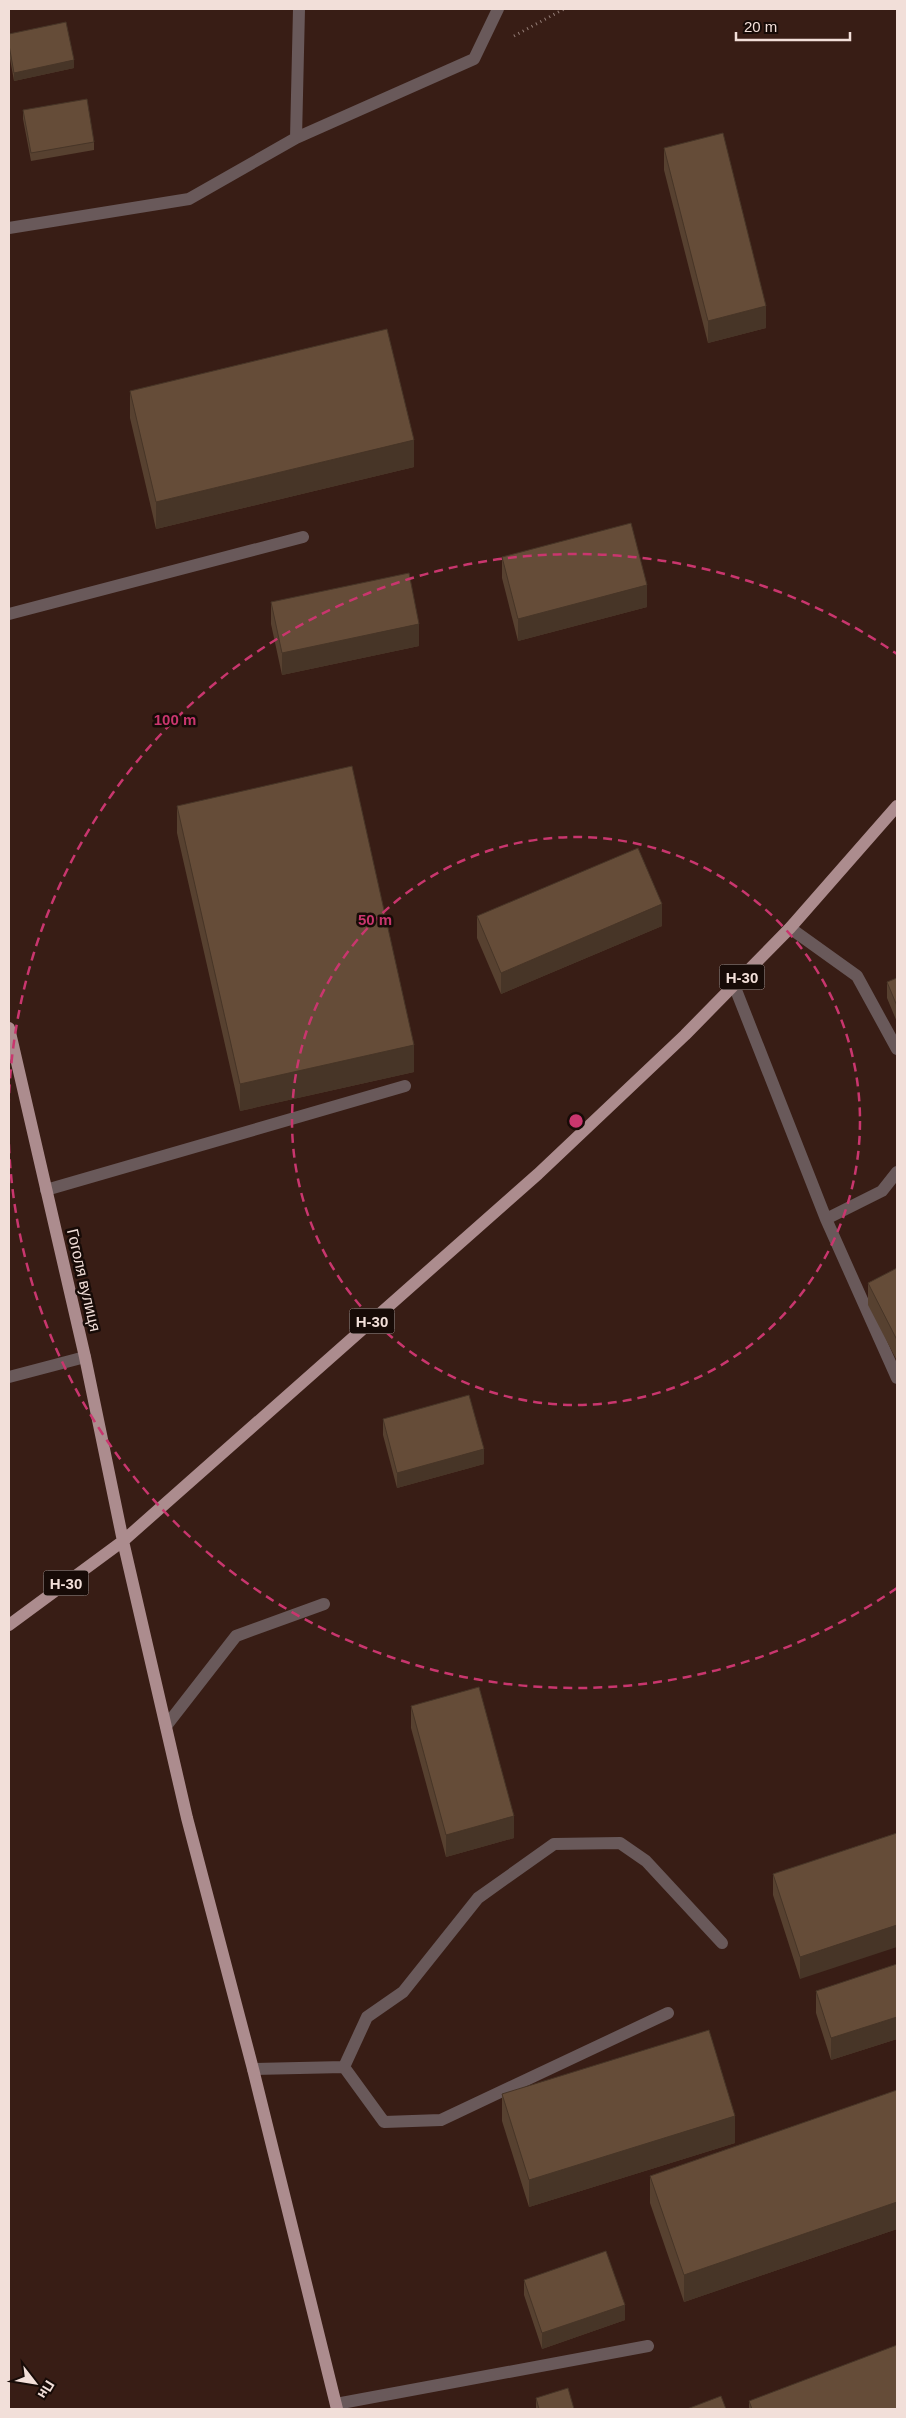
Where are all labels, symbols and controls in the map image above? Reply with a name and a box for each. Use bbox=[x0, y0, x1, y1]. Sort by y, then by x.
scale bar bbox=[736, 10, 850, 42]
text: 20 m bbox=[744, 18, 777, 35]
text: 100 m bbox=[154, 711, 196, 728]
text: 50 m bbox=[358, 911, 392, 928]
road number: Н-30 bbox=[720, 964, 764, 990]
centre of rings bbox=[567, 1112, 585, 1130]
street label: Гоголя вулиця bbox=[64, 1227, 104, 1333]
road number: Н-30 bbox=[350, 1308, 394, 1334]
road number: Н-30 bbox=[44, 1570, 88, 1596]
north arrow bbox=[10, 2358, 60, 2408]
text: Пн bbox=[35, 2378, 58, 2402]

